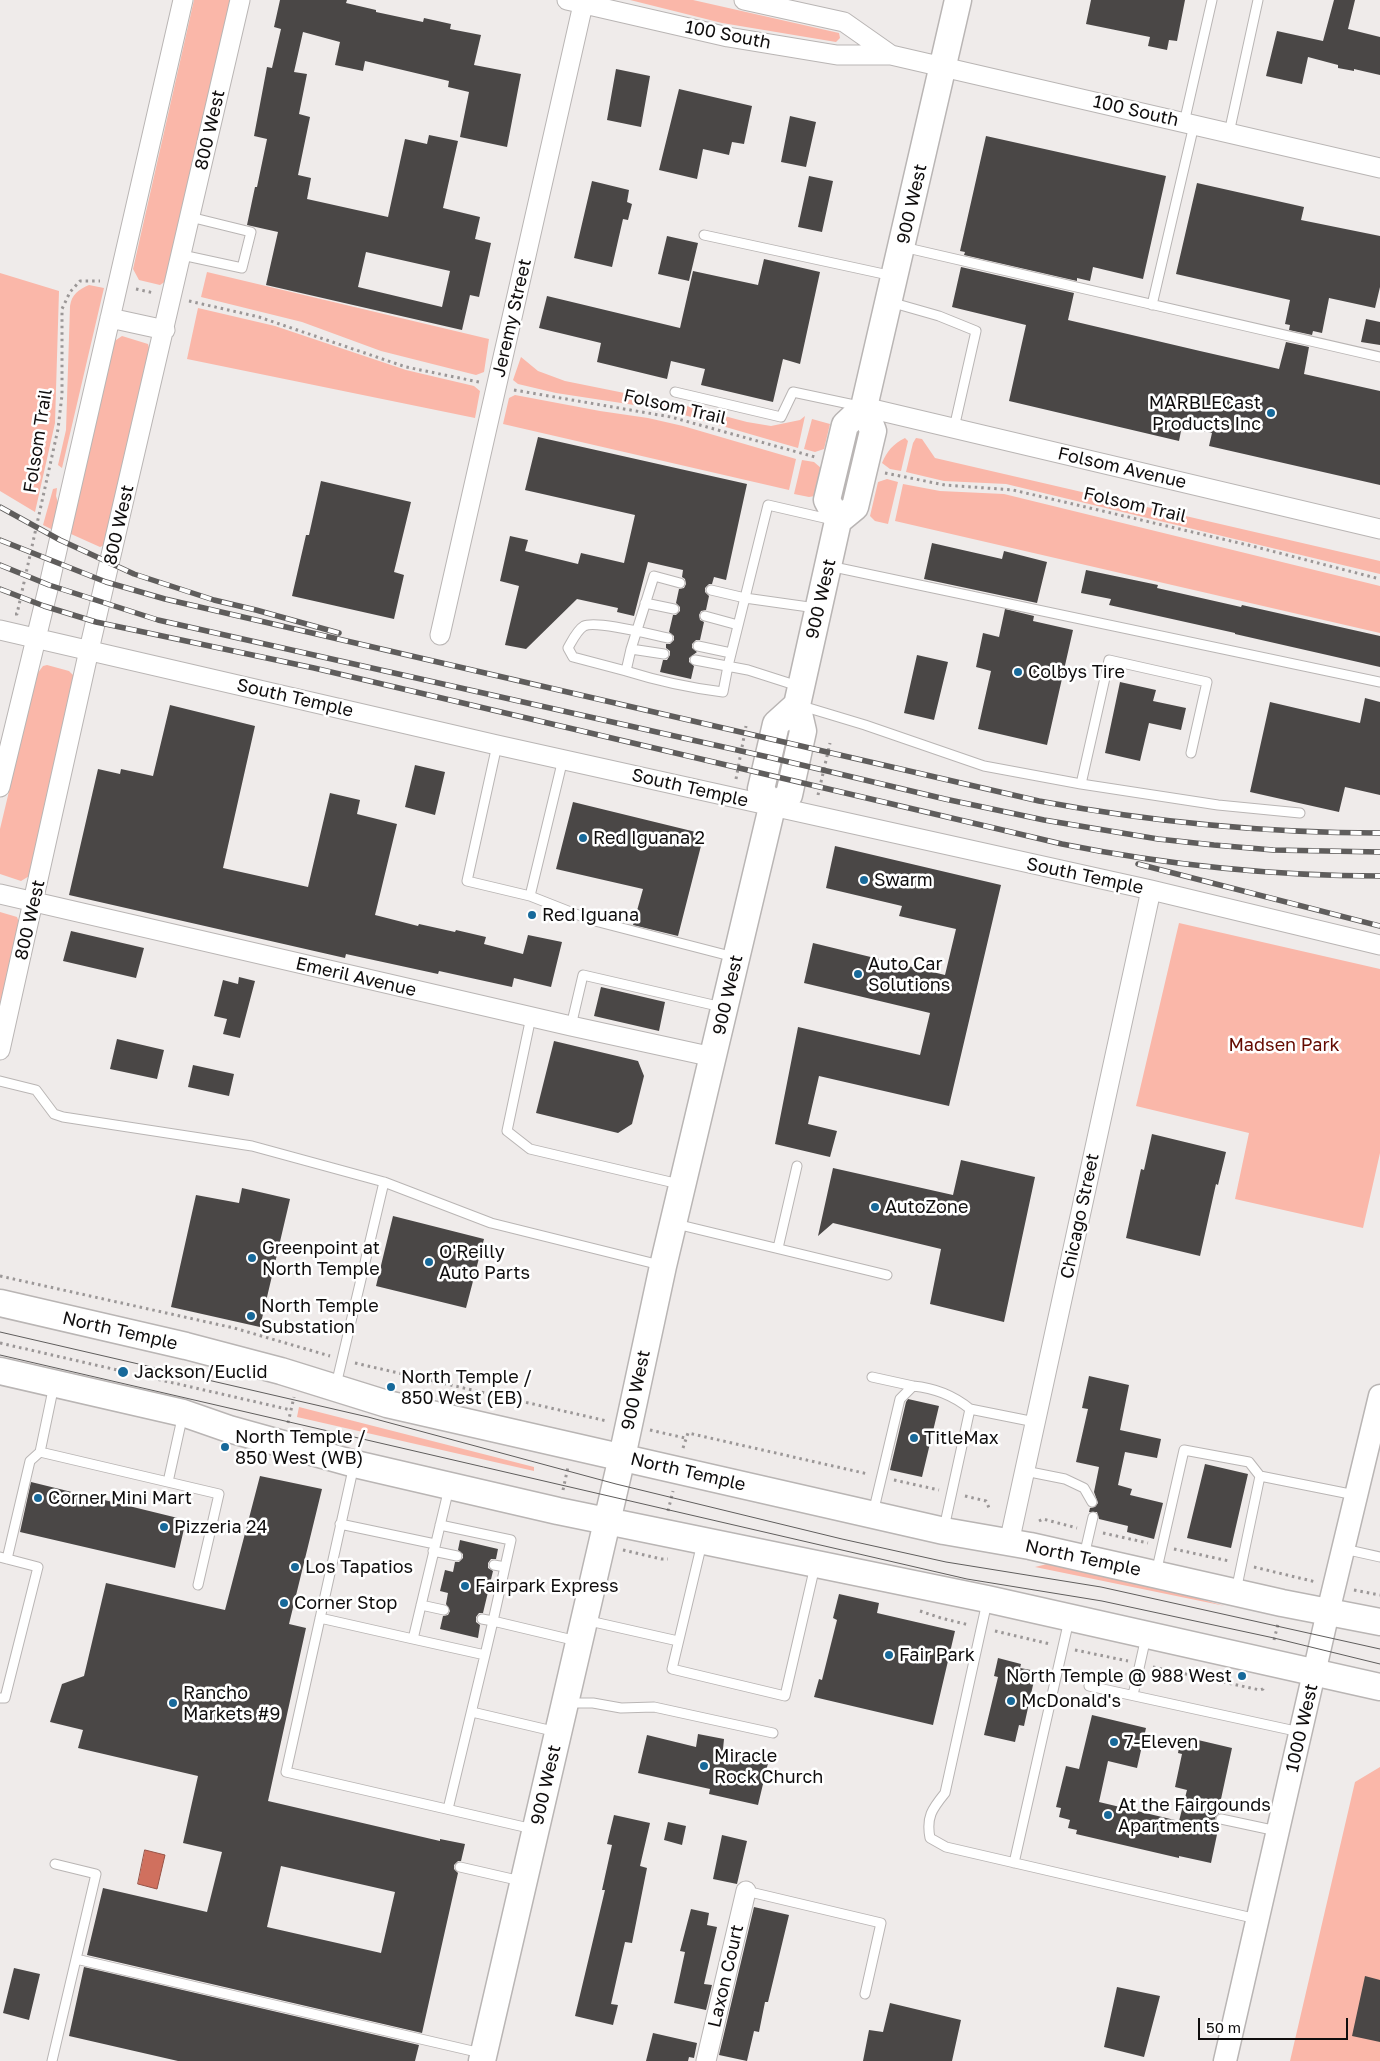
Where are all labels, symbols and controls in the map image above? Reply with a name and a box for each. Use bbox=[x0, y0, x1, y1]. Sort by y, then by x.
street label: 100 South bbox=[683, 16, 773, 54]
street label: 800 West bbox=[190, 88, 230, 172]
street label: 100 South bbox=[1091, 91, 1181, 131]
street label: 900 West bbox=[892, 162, 932, 246]
street label: Jeremy Street bbox=[488, 257, 536, 379]
street label: Folsom Trail bbox=[621, 385, 729, 429]
street label: Folsom Trail bbox=[19, 387, 57, 495]
place label: MARBLECast Products Inc bbox=[1149, 392, 1261, 434]
marker: MARBLECast Products Inc bbox=[1265, 407, 1277, 419]
street label: Folsom Avenue bbox=[1056, 443, 1188, 493]
street label: 800 West bbox=[99, 483, 139, 567]
street label: Folsom Trail bbox=[1081, 483, 1189, 527]
street label: 900 West bbox=[801, 557, 841, 641]
place label: Colbys Tire bbox=[1028, 661, 1125, 683]
marker: Colbys Tire bbox=[1012, 666, 1024, 678]
street label: South Temple bbox=[235, 674, 355, 722]
street label: South Temple bbox=[630, 764, 750, 812]
place label: Red Iguana 2 bbox=[593, 827, 705, 849]
marker: Red Iguana 2 bbox=[577, 832, 589, 844]
street label: South Temple bbox=[1025, 853, 1145, 899]
place label: Swarm bbox=[874, 869, 933, 891]
marker: Swarm bbox=[858, 874, 870, 886]
street label: 800 West bbox=[10, 878, 50, 962]
place label: Red Iguana bbox=[542, 904, 639, 926]
marker: Red Iguana bbox=[526, 909, 538, 921]
street label: Emeril Avenue bbox=[294, 953, 418, 1001]
street label: 900 West bbox=[708, 953, 748, 1037]
place label: Auto Car Solutions bbox=[868, 953, 950, 996]
marker: Auto Car Solutions bbox=[852, 968, 864, 980]
park label: Madsen Park bbox=[1228, 1034, 1340, 1056]
street label: Chicago Street bbox=[1056, 1151, 1104, 1281]
place label: AutoZone bbox=[885, 1196, 968, 1218]
marker: AutoZone bbox=[869, 1201, 881, 1213]
place label: Greenpoint at North Temple bbox=[262, 1237, 380, 1280]
place label: O'Reilly Auto Parts bbox=[439, 1241, 530, 1284]
marker: Greenpoint at North Temple bbox=[246, 1252, 258, 1264]
marker: O'Reilly Auto Parts bbox=[423, 1256, 435, 1268]
place label: North Temple Substation bbox=[261, 1295, 379, 1338]
street label: North Temple bbox=[60, 1307, 180, 1355]
marker: North Temple Substation bbox=[245, 1310, 257, 1322]
street label: 900 West bbox=[617, 1348, 655, 1432]
place label: Jackson/Euclid bbox=[134, 1361, 268, 1383]
marker: Jackson/Euclid bbox=[116, 1365, 130, 1379]
place label: North Temple / 850 West (EB) bbox=[401, 1366, 532, 1408]
marker: North Temple / 850 West (EB) bbox=[385, 1381, 397, 1393]
place label: North Temple / 850 West (WB) bbox=[235, 1426, 366, 1468]
place label: TitleMax bbox=[924, 1427, 999, 1449]
marker: TitleMax bbox=[908, 1432, 920, 1444]
marker: North Temple / 850 West (WB) bbox=[219, 1441, 231, 1453]
street label: North Temple bbox=[628, 1448, 748, 1496]
place label: Corner Mini Mart bbox=[48, 1487, 192, 1509]
marker: Corner Mini Mart bbox=[32, 1492, 44, 1504]
place label: Pizzeria 24 bbox=[174, 1516, 268, 1538]
marker: Pizzeria 24 bbox=[158, 1521, 170, 1533]
street label: North Temple bbox=[1023, 1535, 1143, 1581]
place label: Los Tapatios bbox=[305, 1556, 413, 1578]
marker: Los Tapatios bbox=[289, 1561, 301, 1573]
place label: Fairpark Express bbox=[475, 1575, 619, 1597]
marker: Fairpark Express bbox=[459, 1580, 471, 1592]
place label: Corner Stop bbox=[294, 1592, 397, 1614]
marker: Corner Stop bbox=[278, 1597, 290, 1609]
place label: Fair Park bbox=[899, 1644, 975, 1666]
marker: Fair Park bbox=[883, 1649, 895, 1661]
place label: North Temple @ 988 West bbox=[1006, 1665, 1232, 1687]
marker: North Temple @ 988 West bbox=[1236, 1670, 1248, 1682]
place label: Rancho Markets #9 bbox=[183, 1682, 280, 1725]
street label: 1000 West bbox=[1281, 1682, 1323, 1774]
place label: McDonald's bbox=[1021, 1690, 1121, 1712]
marker: McDonald's bbox=[1005, 1695, 1017, 1707]
marker: Rancho Markets #9 bbox=[167, 1697, 179, 1709]
place label: 7-Eleven bbox=[1124, 1731, 1198, 1753]
marker: 7-Eleven bbox=[1108, 1736, 1120, 1748]
street label: 900 West bbox=[526, 1743, 566, 1827]
place label: Miracle Rock Church bbox=[714, 1745, 823, 1788]
marker: Miracle Rock Church bbox=[698, 1760, 710, 1772]
place label: At the Fairgounds Apartments bbox=[1118, 1794, 1271, 1836]
marker: At the Fairgounds Apartments bbox=[1102, 1809, 1114, 1821]
street label: Laxon Court bbox=[704, 1922, 748, 2030]
scale bar bbox=[1200, 2008, 1350, 2040]
text: 50 m bbox=[1206, 2018, 1241, 2036]

